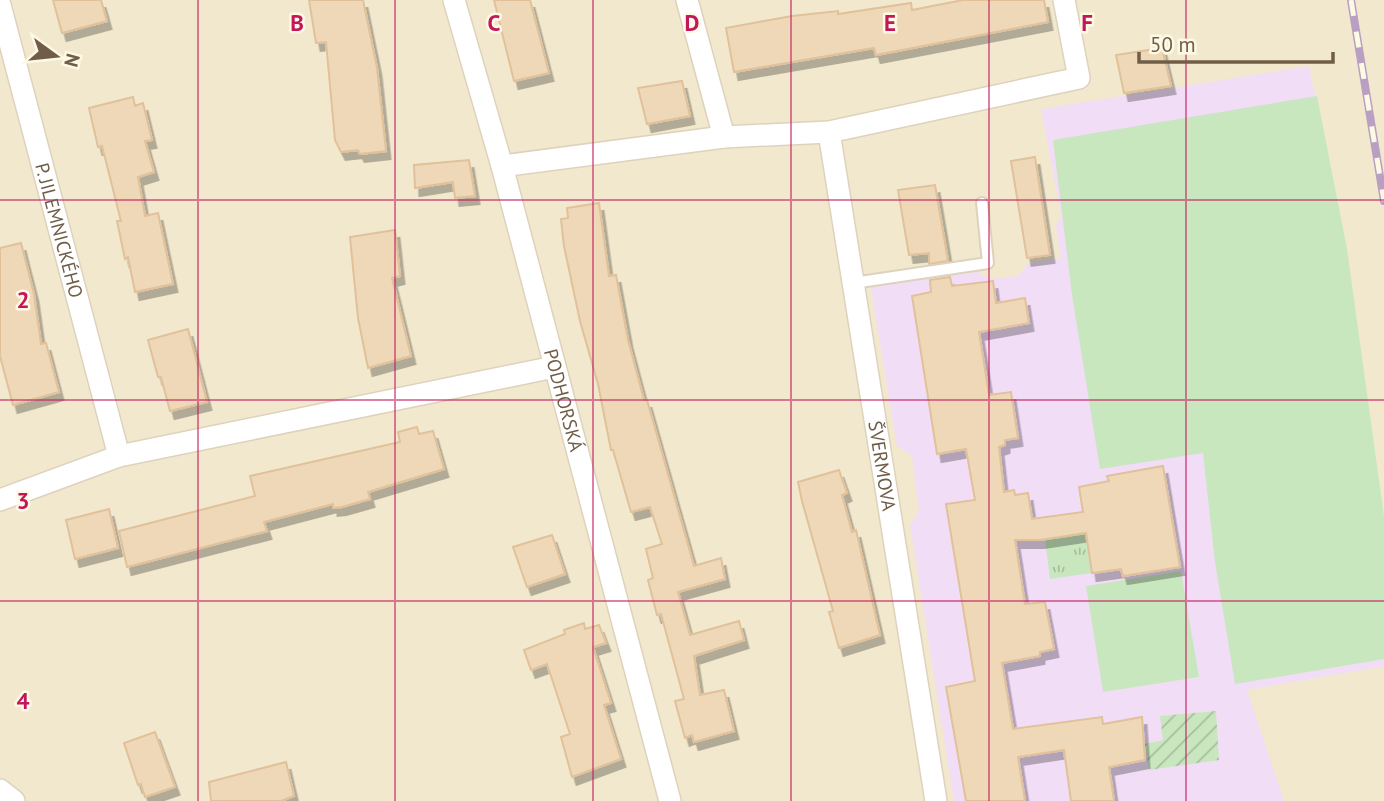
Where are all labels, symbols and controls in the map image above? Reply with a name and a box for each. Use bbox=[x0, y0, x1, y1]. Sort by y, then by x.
text: B bbox=[290, 8, 304, 37]
text: C bbox=[488, 8, 501, 37]
text: D bbox=[685, 8, 699, 37]
text: E bbox=[884, 8, 896, 37]
text: F bbox=[1081, 8, 1093, 37]
north arrow bbox=[21, 21, 91, 91]
scale bar bbox=[1139, 21, 1333, 65]
text: 50 m bbox=[1150, 31, 1196, 58]
text: N bbox=[59, 51, 86, 70]
street label: P. JILEMNICKÉHO bbox=[30, 160, 89, 300]
text: 2 bbox=[16, 285, 30, 314]
street label: PODHORSKÁ bbox=[539, 346, 589, 454]
street label: ŠVERMOVA bbox=[863, 419, 901, 513]
text: 3 bbox=[16, 486, 30, 515]
text: 4 bbox=[16, 686, 30, 715]

